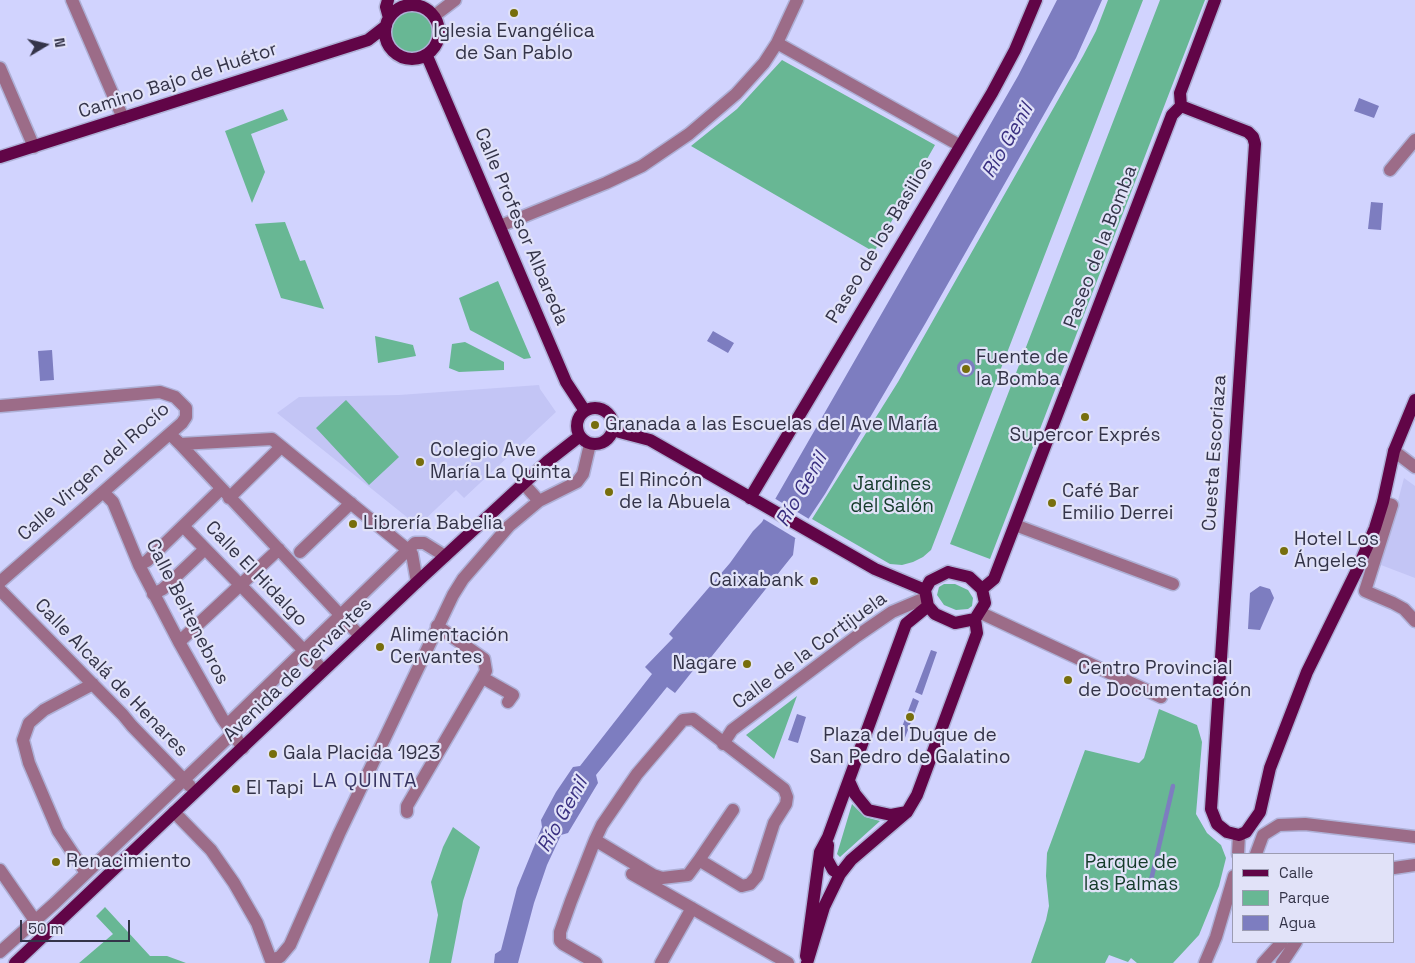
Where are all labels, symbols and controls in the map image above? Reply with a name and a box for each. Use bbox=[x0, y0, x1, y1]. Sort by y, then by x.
marker: Iglesia Evangélica de San Pablo bbox=[508, 7, 520, 19]
north arrow bbox=[20, 20, 70, 70]
place label: Iglesia Evangélica de San Pablo bbox=[433, 21, 595, 65]
text: N bbox=[50, 37, 69, 49]
street label: Camino Bajo de Huétor bbox=[76, 38, 280, 124]
water label: Río Genil bbox=[977, 99, 1039, 183]
street label: Calle Profesor Albareda bbox=[469, 125, 573, 329]
street label: Paseo de los Basilios bbox=[822, 154, 938, 328]
street label: Paseo de la Bomba bbox=[1059, 162, 1143, 332]
place label: Fuente de la Bomba bbox=[976, 347, 1069, 391]
marker: Fuente de la Bomba bbox=[960, 363, 972, 375]
street label: Cuesta Escoriaza bbox=[1198, 374, 1232, 532]
street label: Calle Virgen del Rocío bbox=[13, 398, 175, 546]
marker: Supercor Exprés bbox=[1079, 411, 1091, 423]
place label: Granada a las Escuelas del Ave María bbox=[605, 414, 938, 436]
marker: Granada a las Escuelas del Ave María bbox=[589, 419, 601, 431]
place label: Supercor Exprés bbox=[1009, 425, 1161, 447]
place label: Colegio Ave María La Quinta bbox=[430, 440, 571, 484]
water label: Río Genil bbox=[771, 448, 833, 532]
marker: Colegio Ave María La Quinta bbox=[414, 456, 426, 468]
place label: El Rincón de la Abuela bbox=[619, 470, 730, 514]
park label: Jardines del Salón bbox=[850, 474, 934, 518]
place label: Café Bar Emilio Derrei bbox=[1062, 481, 1173, 525]
marker: El Rincón de la Abuela bbox=[603, 486, 615, 498]
marker: Café Bar Emilio Derrei bbox=[1046, 497, 1058, 509]
place label: Librería Babelia bbox=[363, 513, 503, 535]
street label: Calle El Hidalgo bbox=[200, 517, 312, 631]
marker: Librería Babelia bbox=[347, 518, 359, 530]
place label: Hotel Los Ángeles bbox=[1294, 529, 1379, 573]
street label: Calle Beltenebros bbox=[140, 535, 234, 689]
marker: Hotel Los Ángeles bbox=[1278, 545, 1290, 557]
place label: Caixabank bbox=[709, 570, 804, 592]
marker: Caixabank bbox=[808, 575, 820, 587]
street label: Calle de la Cortijuela bbox=[728, 587, 892, 715]
street label: Avenida de Cervantes bbox=[219, 593, 377, 747]
street label: Calle Alcalá de Henares bbox=[30, 594, 192, 762]
place label: Alimentación Cervantes bbox=[390, 625, 509, 669]
marker: Alimentación Cervantes bbox=[374, 641, 386, 653]
place label: Nagare bbox=[673, 653, 737, 675]
marker: Nagare bbox=[741, 658, 753, 670]
place label: Centro Provincial de Documentación bbox=[1078, 658, 1251, 702]
marker: Centro Provincial de Documentación bbox=[1062, 674, 1074, 686]
marker: Plaza del Duque de San Pedro de Galatino bbox=[904, 711, 916, 723]
place label: Plaza del Duque de San Pedro de Galatino bbox=[810, 725, 1010, 769]
place label: Gala Placida 1923 bbox=[283, 743, 440, 765]
marker: Gala Placida 1923 bbox=[267, 748, 279, 760]
district label: LA QUINTA bbox=[311, 770, 419, 794]
water label: Río Genil bbox=[533, 773, 593, 857]
place label: El Tapi bbox=[246, 778, 304, 800]
marker: El Tapi bbox=[230, 783, 242, 795]
place label: Renacimiento bbox=[66, 851, 191, 873]
park label: Parque de las Palmas bbox=[1084, 852, 1178, 896]
legend bbox=[1232, 853, 1395, 943]
marker: Renacimiento bbox=[50, 856, 62, 868]
text: Calle bbox=[1279, 863, 1314, 882]
text: Parque bbox=[1279, 888, 1330, 907]
scale bar bbox=[22, 910, 132, 942]
text: Agua bbox=[1279, 913, 1316, 932]
text: 50 m bbox=[28, 919, 63, 938]

